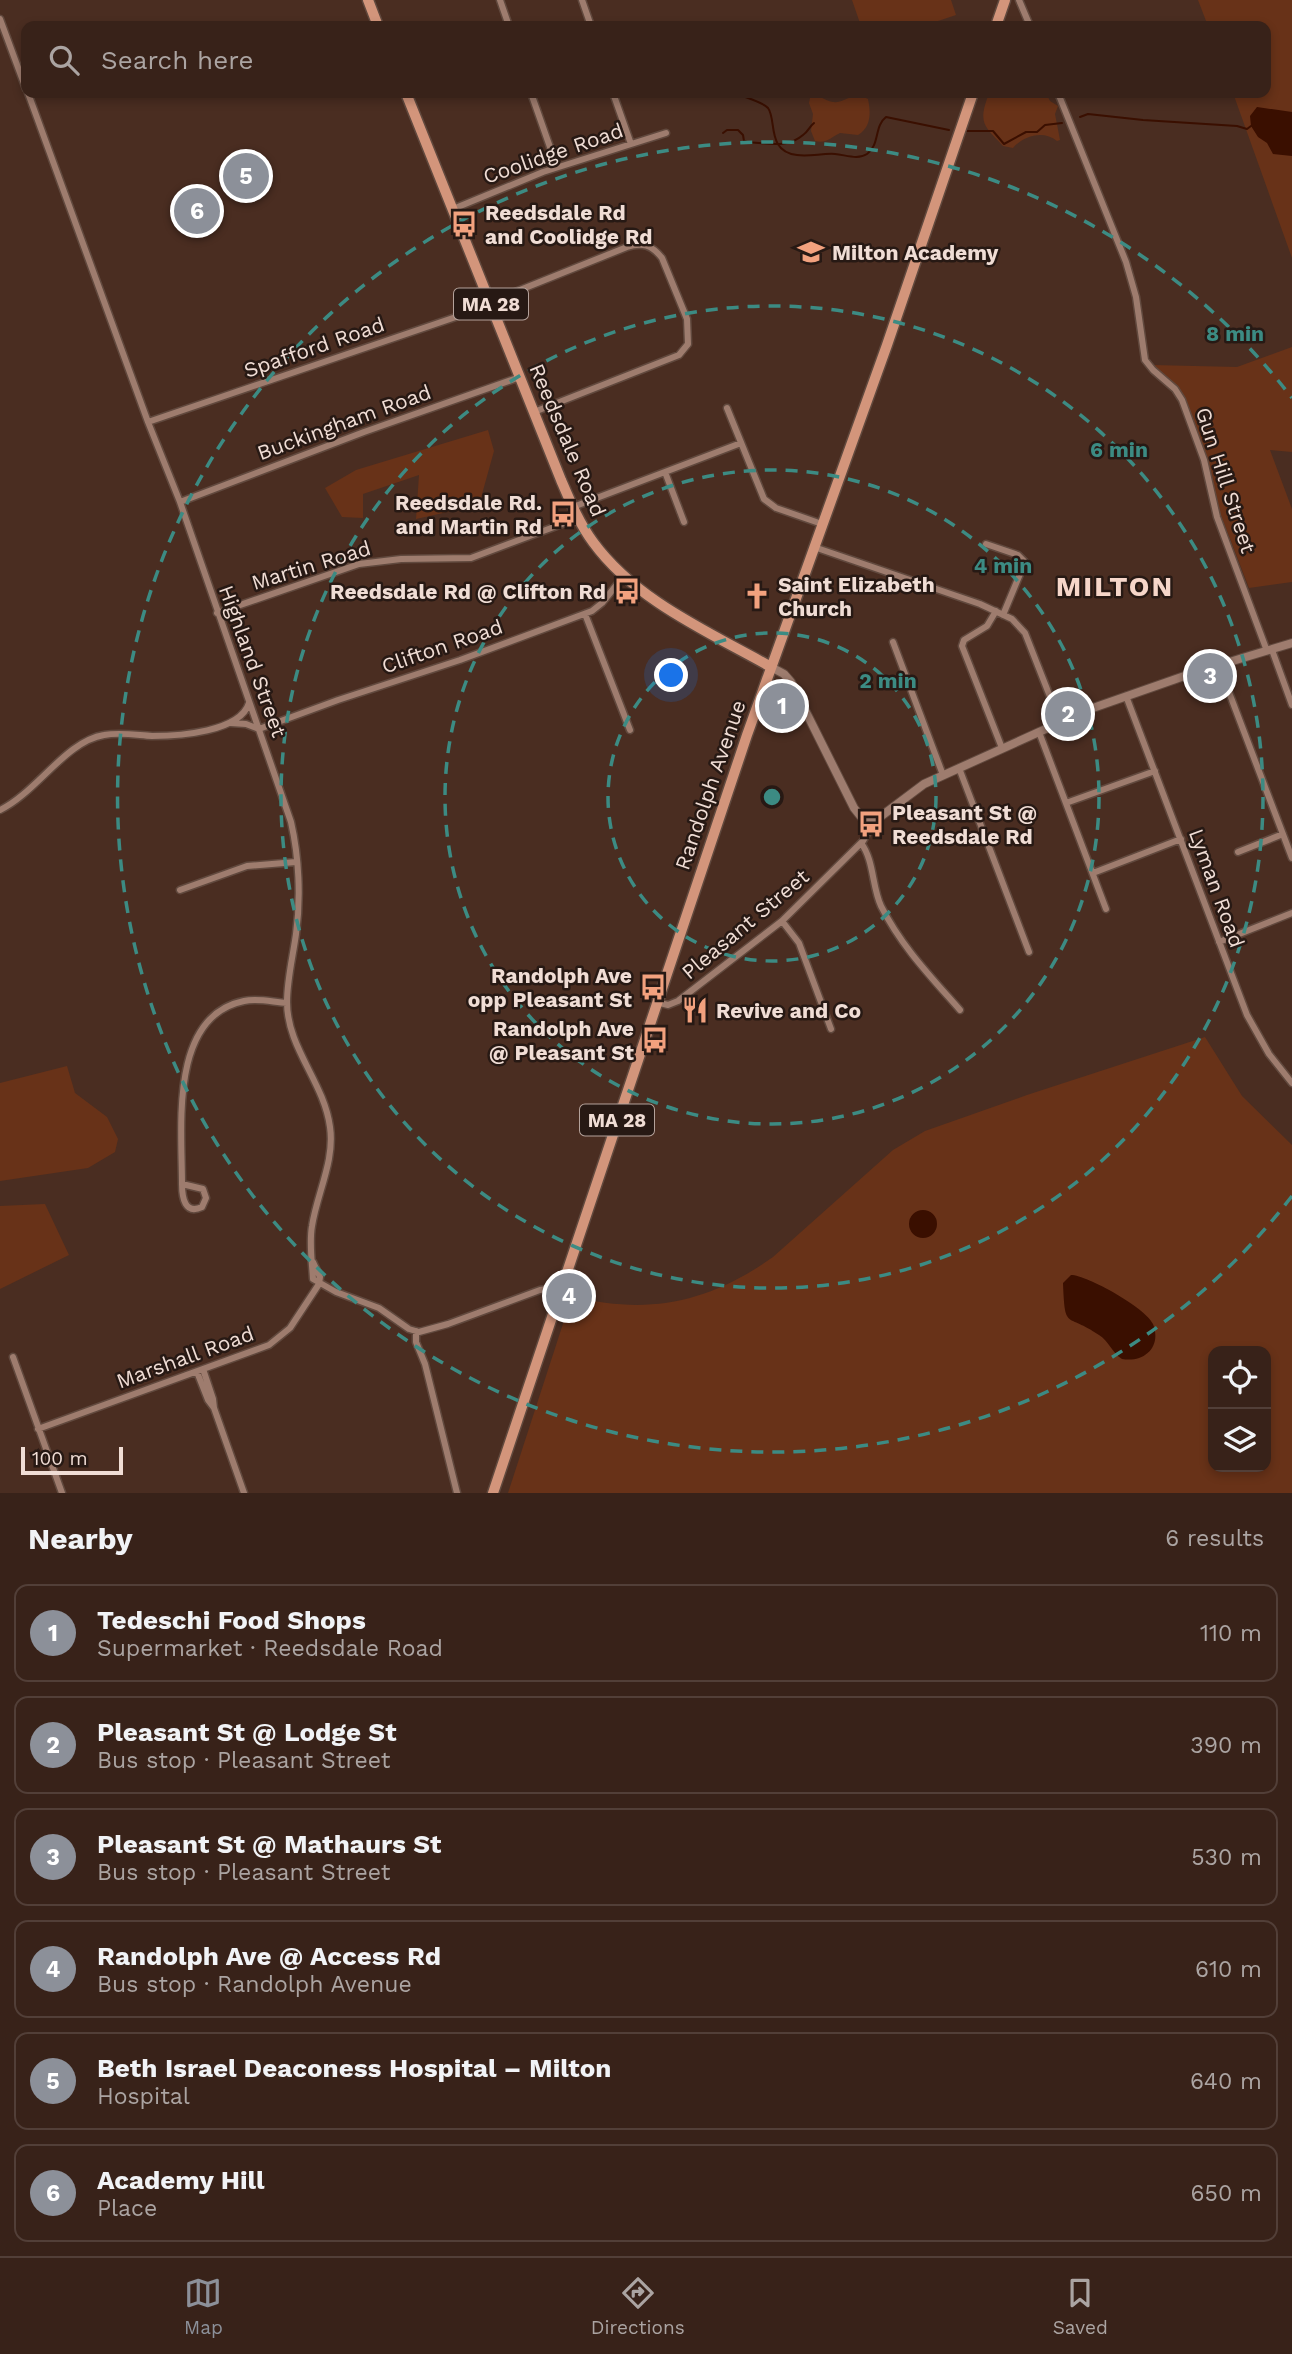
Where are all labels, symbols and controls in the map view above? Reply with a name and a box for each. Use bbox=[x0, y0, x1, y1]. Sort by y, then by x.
search box bbox=[21, 21, 1271, 98]
icon: search bbox=[45, 41, 83, 79]
text: Search here bbox=[101, 45, 253, 75]
street label: Coolidge Road bbox=[480, 117, 626, 189]
pin: 5 bbox=[223, 150, 269, 202]
pin: 6 bbox=[174, 185, 220, 237]
place label: Reedsdale Rd and Coolidge Rd bbox=[485, 200, 652, 249]
bus stop icon: Reedsdale Rd and Coolidge Rd bbox=[449, 209, 479, 239]
school or university icon: Milton Academy bbox=[796, 237, 826, 267]
place label: Milton Academy bbox=[832, 240, 999, 265]
road number: MA 28 bbox=[454, 288, 528, 320]
street label: Spafford Road bbox=[240, 311, 388, 383]
text: 8 min bbox=[1206, 321, 1264, 346]
street label: Reedsdale Road bbox=[524, 360, 612, 520]
street label: Buckingham Road bbox=[254, 379, 434, 465]
street label: Gun Hill Street bbox=[1191, 404, 1261, 556]
text: 6 min bbox=[1090, 437, 1148, 462]
place label: Reedsdale Rd. and Martin Rd bbox=[395, 490, 542, 539]
bus stop icon: Reedsdale Rd. and Martin Rd bbox=[548, 499, 578, 529]
street label: Martin Road bbox=[248, 535, 374, 595]
text: 4 min bbox=[974, 553, 1032, 578]
district label: MILTON bbox=[1056, 570, 1174, 603]
place label: Saint Elizabeth Church bbox=[778, 572, 935, 621]
bus stop icon: Reedsdale Rd @ Clifton Rd bbox=[612, 576, 642, 606]
place label: Reedsdale Rd @ Clifton Rd bbox=[330, 579, 606, 604]
church icon: Saint Elizabeth Church bbox=[742, 581, 772, 611]
street label: Highland Street bbox=[214, 582, 292, 741]
street label: Clifton Road bbox=[378, 614, 506, 678]
pin: 3 bbox=[1187, 650, 1233, 702]
your location bbox=[654, 658, 688, 692]
text: 2 min bbox=[859, 668, 917, 693]
pin: 1 bbox=[759, 680, 805, 732]
pin: 2 bbox=[1045, 688, 1091, 740]
street label: Randolph Avenue bbox=[669, 697, 751, 873]
centre of rings bbox=[760, 785, 784, 809]
place label: Pleasant St @ Reedsdale Rd bbox=[892, 800, 1037, 849]
bus stop icon: Pleasant St @ Reedsdale Rd bbox=[856, 809, 886, 839]
street label: Lyman Road bbox=[1184, 825, 1250, 951]
street label: Pleasant Street bbox=[676, 863, 814, 984]
place label: Randolph Ave opp Pleasant St bbox=[468, 963, 632, 1012]
bus stop icon: Randolph Ave opp Pleasant St bbox=[638, 972, 668, 1002]
restaurant icon: Revive and Co bbox=[680, 995, 710, 1025]
place label: Revive and Co bbox=[716, 998, 861, 1023]
place label: Randolph Ave @ Pleasant St bbox=[489, 1016, 634, 1065]
bus stop icon: Randolph Ave @ Pleasant St bbox=[640, 1025, 670, 1055]
road number: MA 28 bbox=[580, 1104, 654, 1136]
pin: 4 bbox=[546, 1270, 592, 1322]
street label: Marshall Road bbox=[113, 1321, 257, 1393]
map controls bbox=[1208, 1346, 1271, 1472]
button: locate bbox=[1208, 1346, 1271, 1409]
button: layers bbox=[1208, 1409, 1271, 1472]
scale bar bbox=[21, 1444, 122, 1476]
text: 100 m bbox=[32, 1447, 88, 1470]
text: Nearby bbox=[28, 1521, 133, 1556]
text: 6 results bbox=[1165, 1525, 1264, 1552]
text: Tedeschi Food Shops bbox=[97, 1605, 366, 1635]
text: 1 bbox=[48, 1620, 58, 1647]
text: 110 m bbox=[1200, 1620, 1262, 1647]
text: Supermarket · Reedsdale Road bbox=[97, 1635, 443, 1662]
text: Pleasant St @ Lodge St bbox=[97, 1717, 397, 1747]
text: 2 bbox=[46, 1732, 60, 1759]
text: 390 m bbox=[1190, 1732, 1262, 1759]
text: Bus stop · Pleasant Street bbox=[97, 1747, 390, 1774]
text: Pleasant St @ Mathaurs St bbox=[97, 1829, 441, 1859]
text: 3 bbox=[46, 1844, 60, 1871]
text: 530 m bbox=[1191, 1844, 1262, 1871]
text: Bus stop · Pleasant Street bbox=[97, 1859, 390, 1886]
text: Randolph Ave @ Access Rd bbox=[97, 1941, 441, 1971]
text: 4 bbox=[46, 1956, 60, 1983]
text: 610 m bbox=[1195, 1956, 1262, 1983]
text: Bus stop · Randolph Avenue bbox=[97, 1971, 412, 1998]
text: Beth Israel Deaconess Hospital – Milton bbox=[97, 2053, 611, 2083]
text: 5 bbox=[46, 2068, 60, 2095]
text: 640 m bbox=[1190, 2068, 1262, 2095]
text: Hospital bbox=[97, 2083, 190, 2110]
text: Academy Hill bbox=[97, 2165, 265, 2195]
text: 6 bbox=[46, 2180, 60, 2207]
text: 650 m bbox=[1191, 2180, 1262, 2207]
text: Place bbox=[97, 2195, 157, 2222]
tab: Map bbox=[184, 2274, 223, 2339]
tab: Directions bbox=[591, 2274, 685, 2339]
tab: Saved bbox=[1053, 2274, 1108, 2339]

